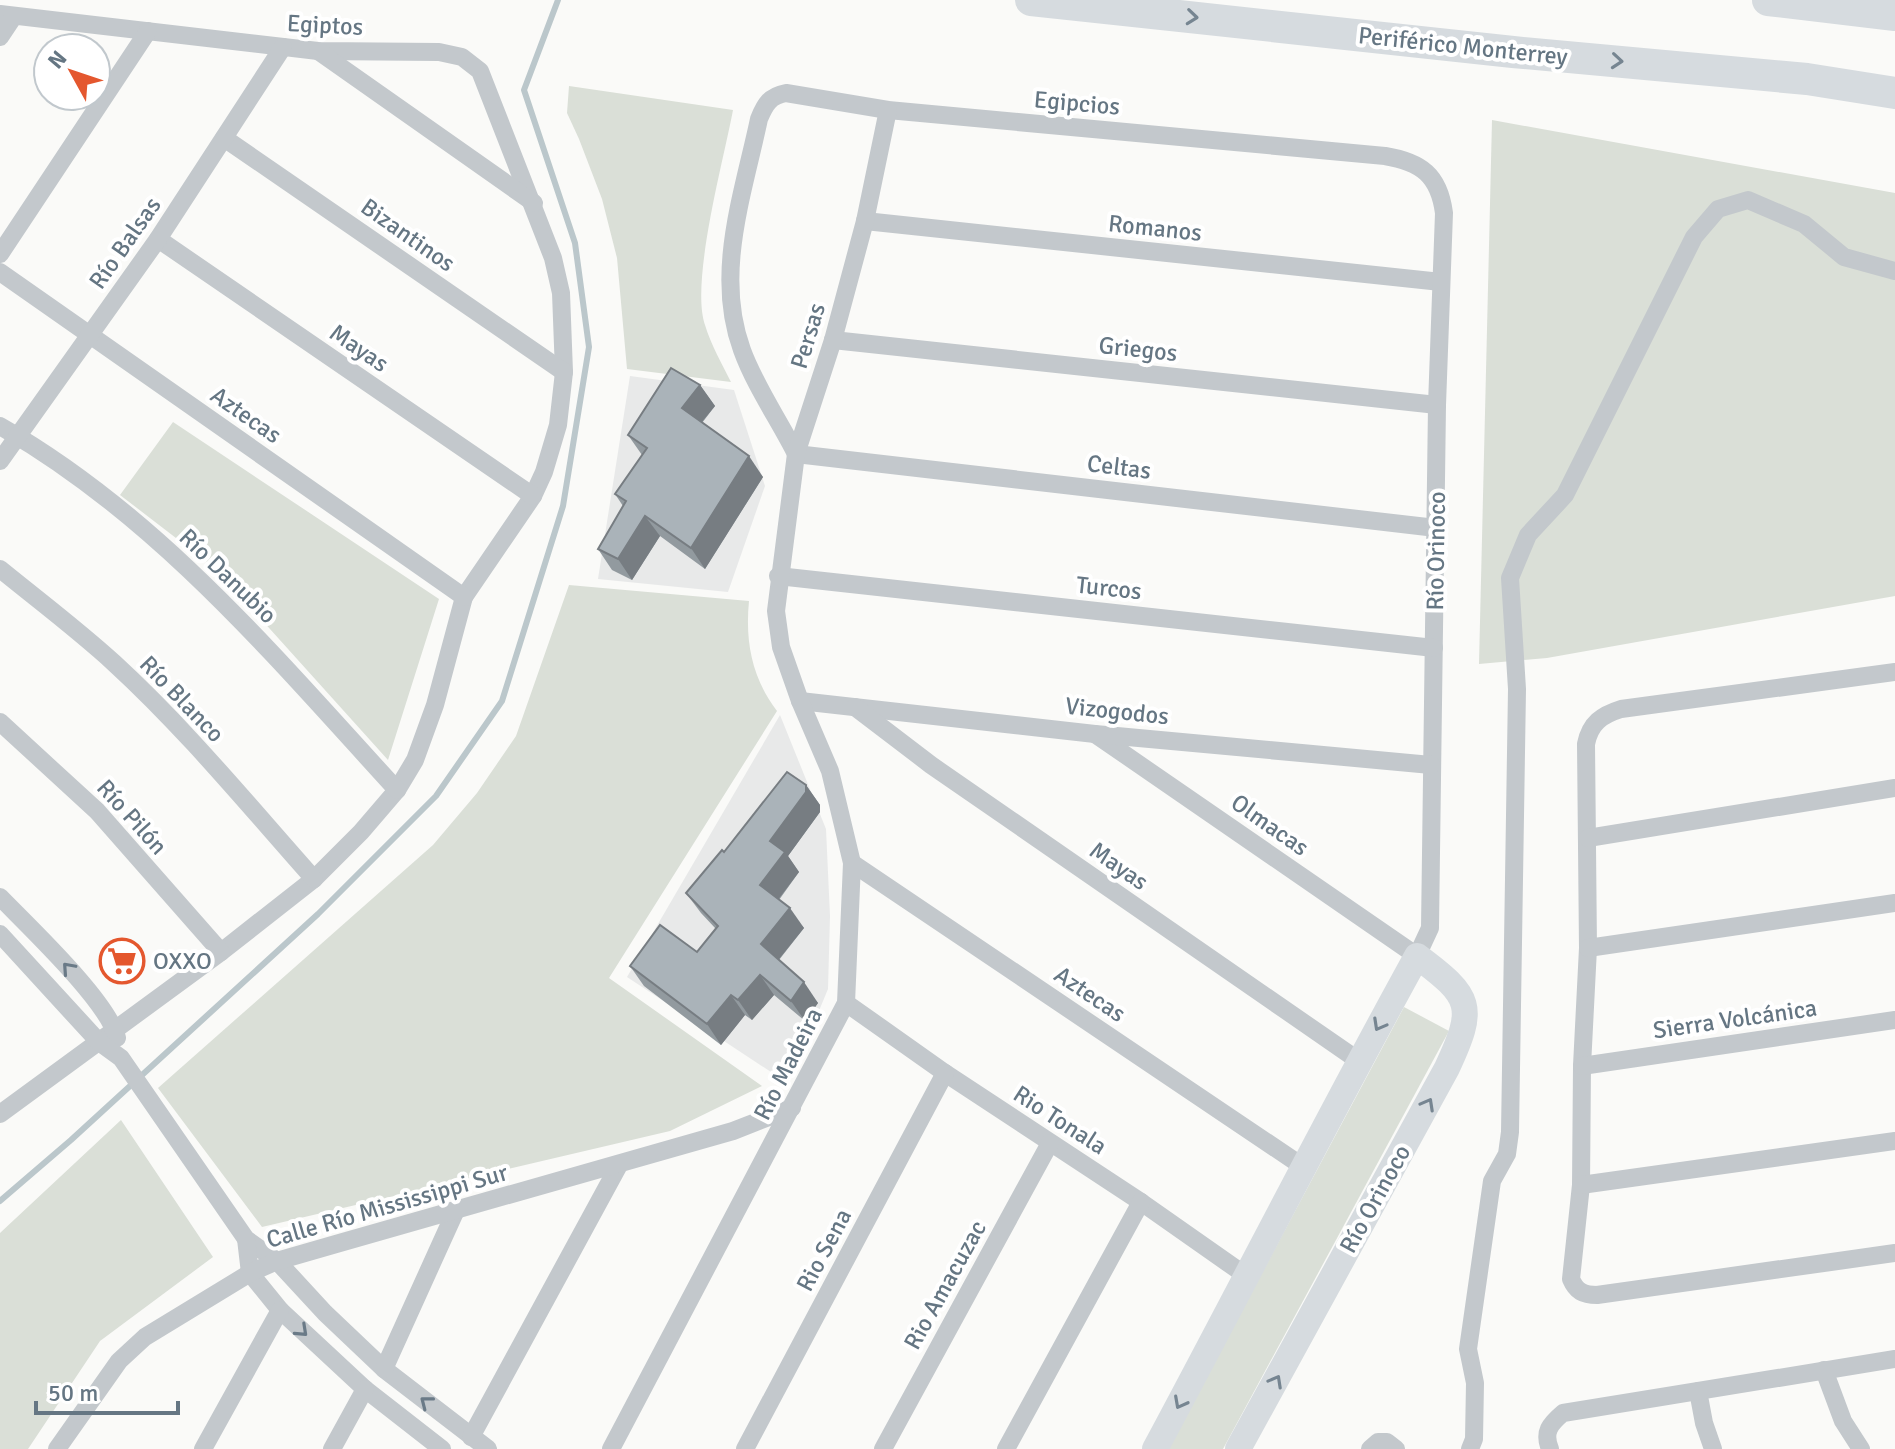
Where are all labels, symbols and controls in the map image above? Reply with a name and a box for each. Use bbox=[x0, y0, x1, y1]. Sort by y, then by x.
street label: Egiptos bbox=[286, 8, 364, 42]
one-way arrow bbox=[1186, 9, 1199, 26]
street label: Periférico Monterrey bbox=[1357, 20, 1569, 72]
north arrow bbox=[32, 32, 112, 112]
text: N bbox=[42, 45, 72, 74]
one-way arrow bbox=[1611, 52, 1624, 69]
street label: Egipcios bbox=[1033, 84, 1121, 122]
street label: Río Balsas bbox=[82, 191, 168, 295]
street label: Bizantinos bbox=[355, 192, 461, 278]
street label: Romanos bbox=[1107, 208, 1203, 248]
street label: Persas bbox=[784, 300, 832, 372]
street label: Mayas bbox=[324, 317, 394, 379]
street label: Griegos bbox=[1097, 330, 1179, 368]
street label: Aztecas bbox=[205, 380, 287, 450]
street label: Celtas bbox=[1085, 448, 1153, 486]
street label: Río Orinoco bbox=[1420, 491, 1452, 611]
street label: Río Danubio bbox=[173, 522, 283, 630]
street label: Turcos bbox=[1075, 570, 1143, 606]
street label: Río Blanco bbox=[133, 649, 231, 749]
street label: Vizogodos bbox=[1064, 691, 1170, 731]
street label: Río Pilón bbox=[90, 773, 174, 861]
street label: Olmacas bbox=[1225, 787, 1315, 863]
street label: Mayas bbox=[1084, 835, 1154, 897]
supermarket icon: OXXO bbox=[98, 937, 146, 985]
place label: OXXO bbox=[153, 946, 212, 976]
street label: Aztecas bbox=[1049, 959, 1131, 1029]
one-way arrow bbox=[63, 962, 77, 977]
street label: Sierra Volcánica bbox=[1651, 993, 1819, 1045]
street label: Río Madeira bbox=[747, 1003, 829, 1125]
one-way arrow bbox=[1374, 1016, 1389, 1031]
street label: Rio Tonala bbox=[1008, 1079, 1112, 1161]
one-way arrow bbox=[1418, 1097, 1433, 1112]
street label: Río Orinoco bbox=[1333, 1139, 1417, 1259]
street label: Calle Río Mississippi Sur bbox=[263, 1157, 511, 1255]
street label: Rio Sena bbox=[790, 1204, 858, 1296]
street label: Rio Amacuzac bbox=[897, 1215, 993, 1355]
one-way arrow bbox=[292, 1321, 307, 1335]
scale bar bbox=[36, 1365, 178, 1415]
one-way arrow bbox=[1266, 1374, 1281, 1389]
text: 50 m bbox=[48, 1378, 98, 1408]
one-way arrow bbox=[1174, 1395, 1189, 1409]
one-way arrow bbox=[421, 1397, 435, 1412]

